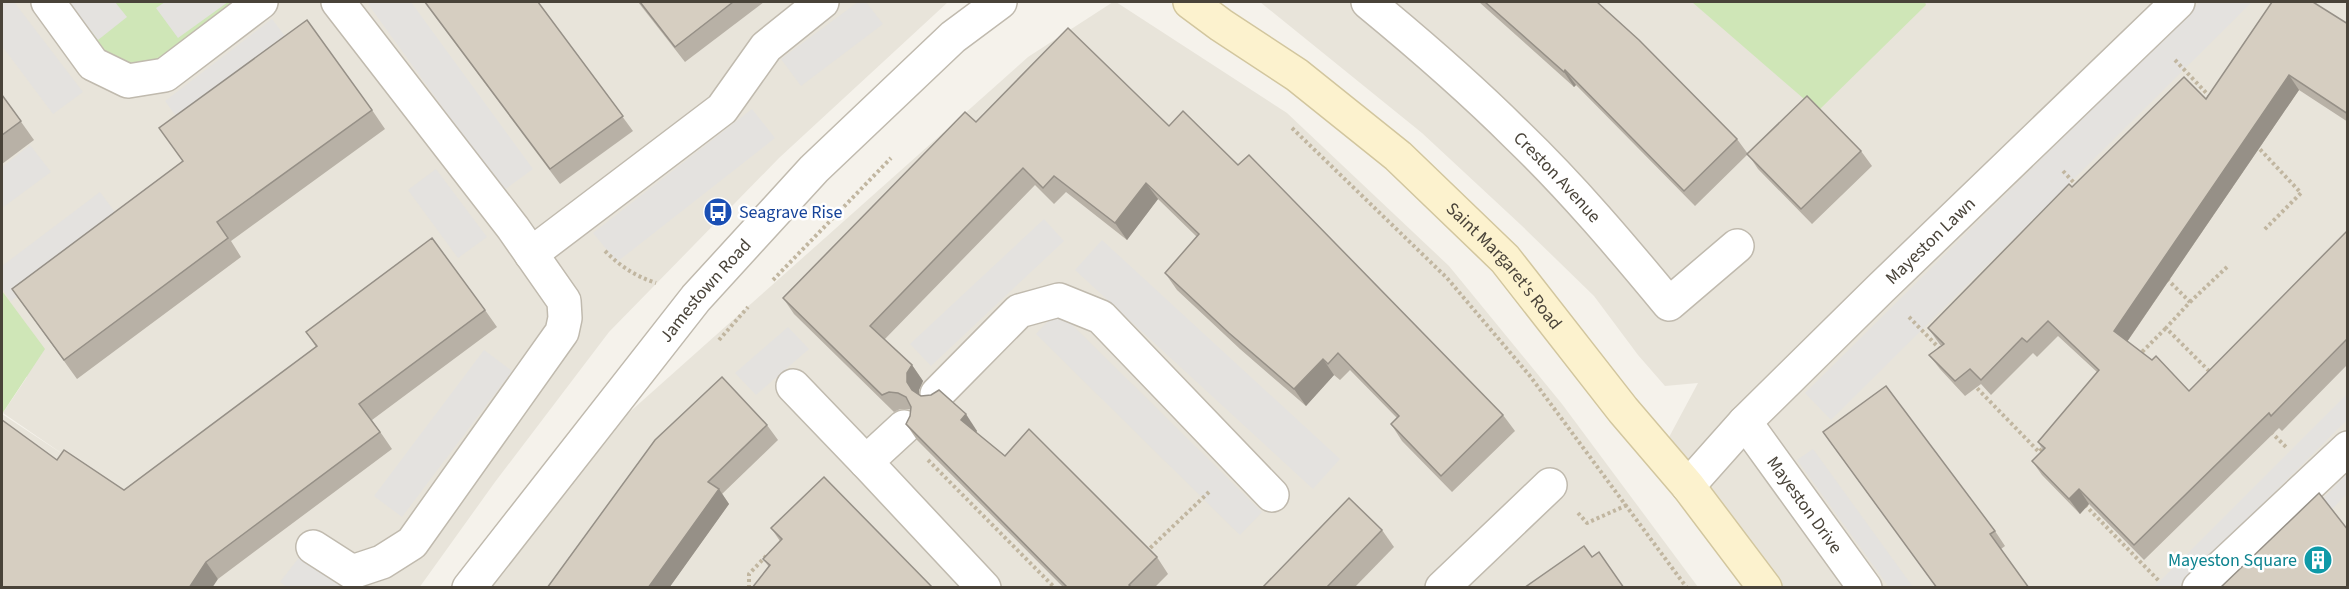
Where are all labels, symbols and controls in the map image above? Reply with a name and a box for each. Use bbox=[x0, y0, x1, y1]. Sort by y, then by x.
street label: Creston Avenue bbox=[1508, 126, 1607, 228]
street label: Mayeston Lawn bbox=[1880, 191, 1981, 290]
bus stop icon: Seagrave Rise bbox=[702, 196, 734, 228]
street label: Saint Margaret's Road bbox=[1441, 196, 1568, 335]
place label: Seagrave Rise bbox=[739, 200, 842, 225]
street label: Jamestown Road bbox=[654, 233, 757, 347]
street label: Mayeston Drive bbox=[1761, 451, 1849, 559]
building icon: Mayeston Square bbox=[2302, 544, 2334, 576]
place label: Mayeston Square bbox=[2168, 548, 2297, 573]

